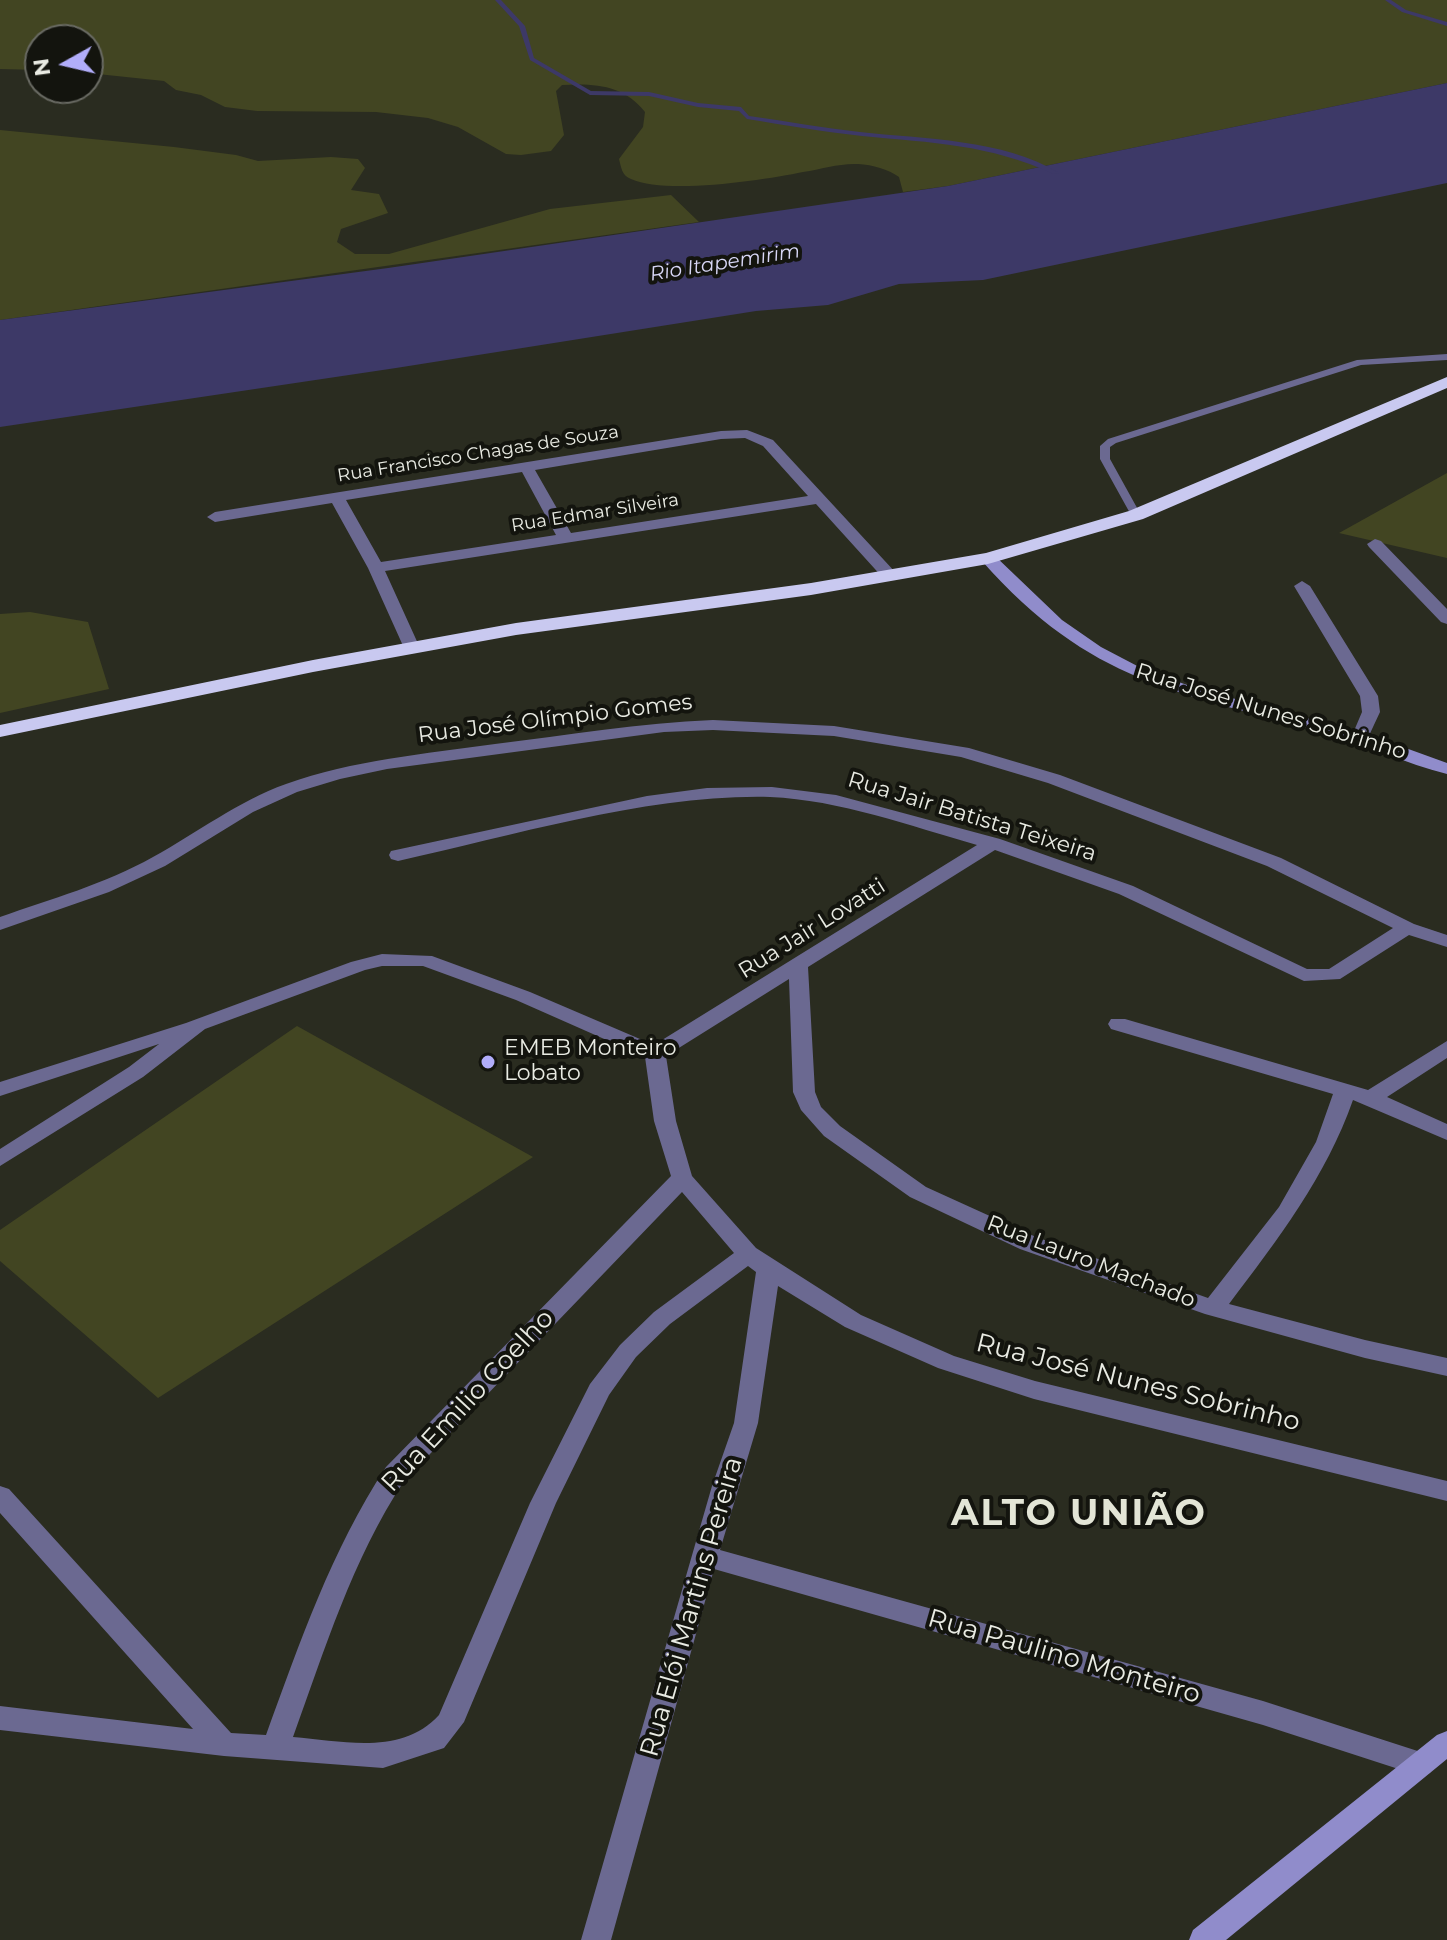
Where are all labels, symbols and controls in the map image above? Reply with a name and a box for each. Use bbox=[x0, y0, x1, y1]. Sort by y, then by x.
north arrow bbox=[24, 24, 104, 104]
text: N bbox=[27, 56, 56, 78]
water label: Rio Itapemirim bbox=[648, 239, 802, 287]
street label: Rua Francisco Chagas de Souza bbox=[336, 421, 620, 487]
street label: Rua Edmar Silveira bbox=[510, 489, 680, 537]
street label: Rua José Nunes Sobrinho bbox=[1132, 658, 1410, 766]
street label: Rua José Olímpio Gomes bbox=[416, 689, 694, 749]
street label: Rua Jair Batista Teixeira bbox=[845, 767, 1099, 867]
street label: Rua Jair Lovatti bbox=[734, 873, 890, 985]
place label: EMEB Monteiro Lobato bbox=[504, 1036, 677, 1088]
marker: EMEB Monteiro Lobato bbox=[479, 1053, 497, 1071]
street label: Rua Lauro Machado bbox=[983, 1210, 1199, 1314]
street label: Rua Emilio Coelho bbox=[375, 1303, 561, 1499]
street label: Rua José Nunes Sobrinho bbox=[973, 1328, 1303, 1438]
street label: Rua Elói Martins Pereira bbox=[634, 1454, 750, 1760]
district label: ALTO UNIÃO bbox=[951, 1492, 1207, 1536]
street label: Rua Paulino Monteiro bbox=[924, 1603, 1204, 1711]

